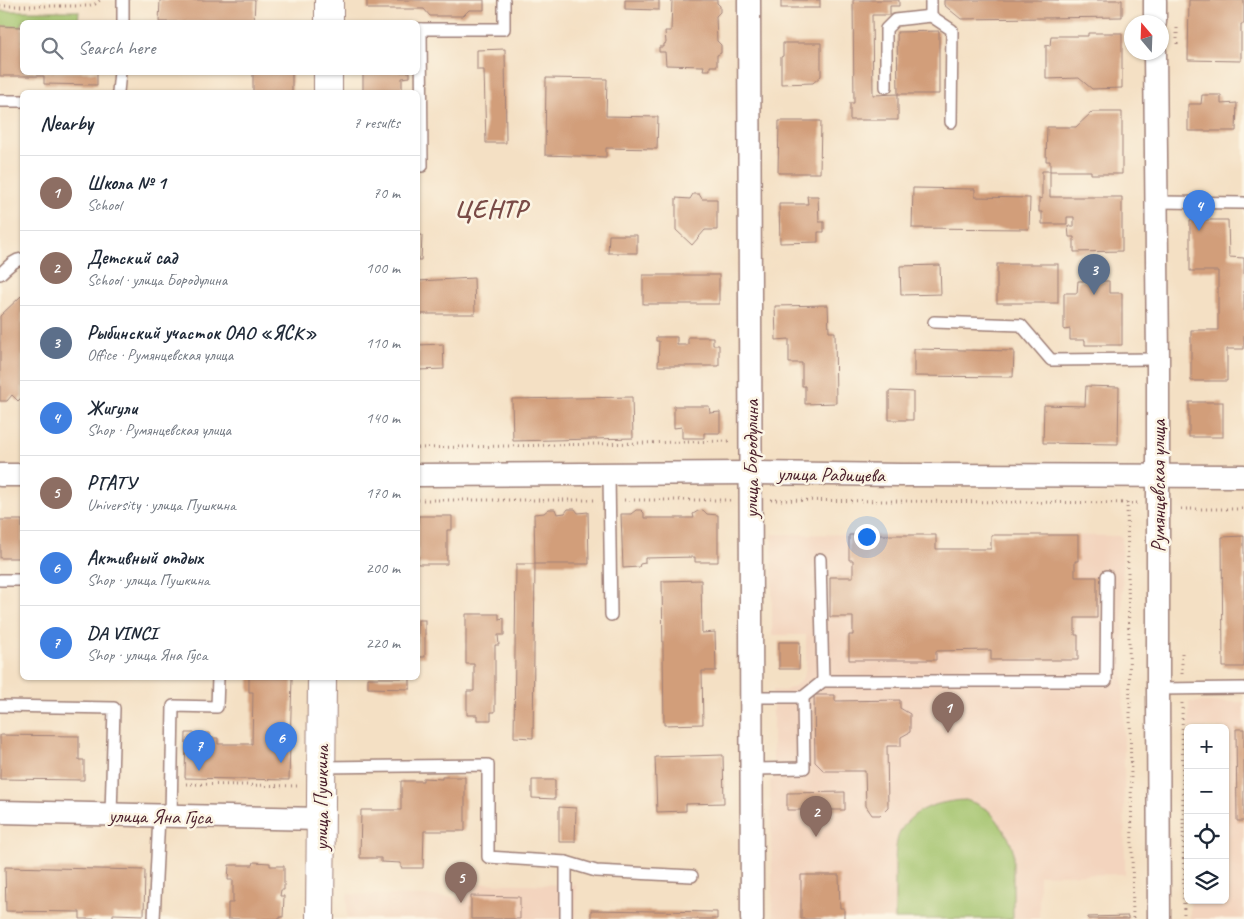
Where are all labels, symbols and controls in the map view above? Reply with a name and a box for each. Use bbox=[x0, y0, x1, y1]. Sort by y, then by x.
north arrow bbox=[1124, 15, 1169, 60]
search box bbox=[20, 20, 420, 75]
icon: search bbox=[38, 34, 66, 62]
text: Search here bbox=[78, 36, 155, 60]
text: Nearby bbox=[40, 110, 93, 136]
text: 7 results bbox=[353, 113, 400, 133]
text: Школа № 1 bbox=[87, 171, 166, 195]
text: 1 bbox=[52, 183, 60, 203]
text: 70 m bbox=[373, 183, 400, 203]
pin: 4 bbox=[1183, 190, 1215, 231]
district label: ЦЕНТР bbox=[454, 193, 531, 225]
text: School bbox=[87, 195, 121, 215]
text: Детский сад bbox=[87, 246, 177, 270]
pin: 3 bbox=[1078, 254, 1110, 295]
text: 2 bbox=[52, 258, 60, 278]
text: 100 m bbox=[366, 258, 400, 278]
text: School · улица Бородулина bbox=[87, 270, 227, 290]
text: Рыбинский участок ОАО «ЯСК» bbox=[87, 321, 317, 345]
text: 3 bbox=[52, 333, 60, 353]
text: 110 m bbox=[366, 333, 400, 353]
text: Office · Румянцевская улица bbox=[87, 345, 233, 365]
text: Жигули bbox=[87, 396, 137, 420]
street label: улица Бородулина bbox=[739, 398, 764, 519]
text: 4 bbox=[52, 408, 60, 428]
text: 140 m bbox=[366, 408, 400, 428]
street label: Румянцевская улица bbox=[1146, 418, 1171, 552]
text: Shop · Румянцевская улица bbox=[87, 420, 231, 440]
street label: улица Радищева bbox=[776, 461, 886, 488]
text: РГАТУ bbox=[87, 471, 137, 495]
text: 5 bbox=[53, 483, 59, 503]
text: 170 m bbox=[366, 483, 400, 503]
text: University · улица Пушкина bbox=[87, 495, 236, 515]
your location bbox=[854, 524, 880, 550]
text: Активный отдых bbox=[87, 546, 203, 570]
text: 6 bbox=[52, 558, 60, 578]
text: 200 m bbox=[366, 558, 400, 578]
text: Shop · улица Пушкина bbox=[87, 570, 209, 590]
text: DA VINCI bbox=[87, 621, 157, 645]
text: 7 bbox=[52, 633, 60, 653]
text: 220 m bbox=[366, 633, 400, 653]
text: Shop · улица Яна Гуса bbox=[87, 645, 207, 665]
pin: 1 bbox=[932, 692, 964, 733]
pin: 6 bbox=[265, 722, 297, 763]
map controls bbox=[1184, 724, 1229, 904]
button: + bbox=[1184, 724, 1229, 769]
pin: 7 bbox=[183, 730, 215, 771]
street label: улица Пушкина bbox=[309, 743, 334, 852]
button: − bbox=[1184, 769, 1229, 814]
pin: 2 bbox=[800, 796, 832, 837]
street label: улица Яна Гуса bbox=[107, 803, 213, 830]
button: locate bbox=[1184, 814, 1229, 859]
button: layers bbox=[1184, 859, 1229, 904]
pin: 5 bbox=[445, 862, 477, 903]

